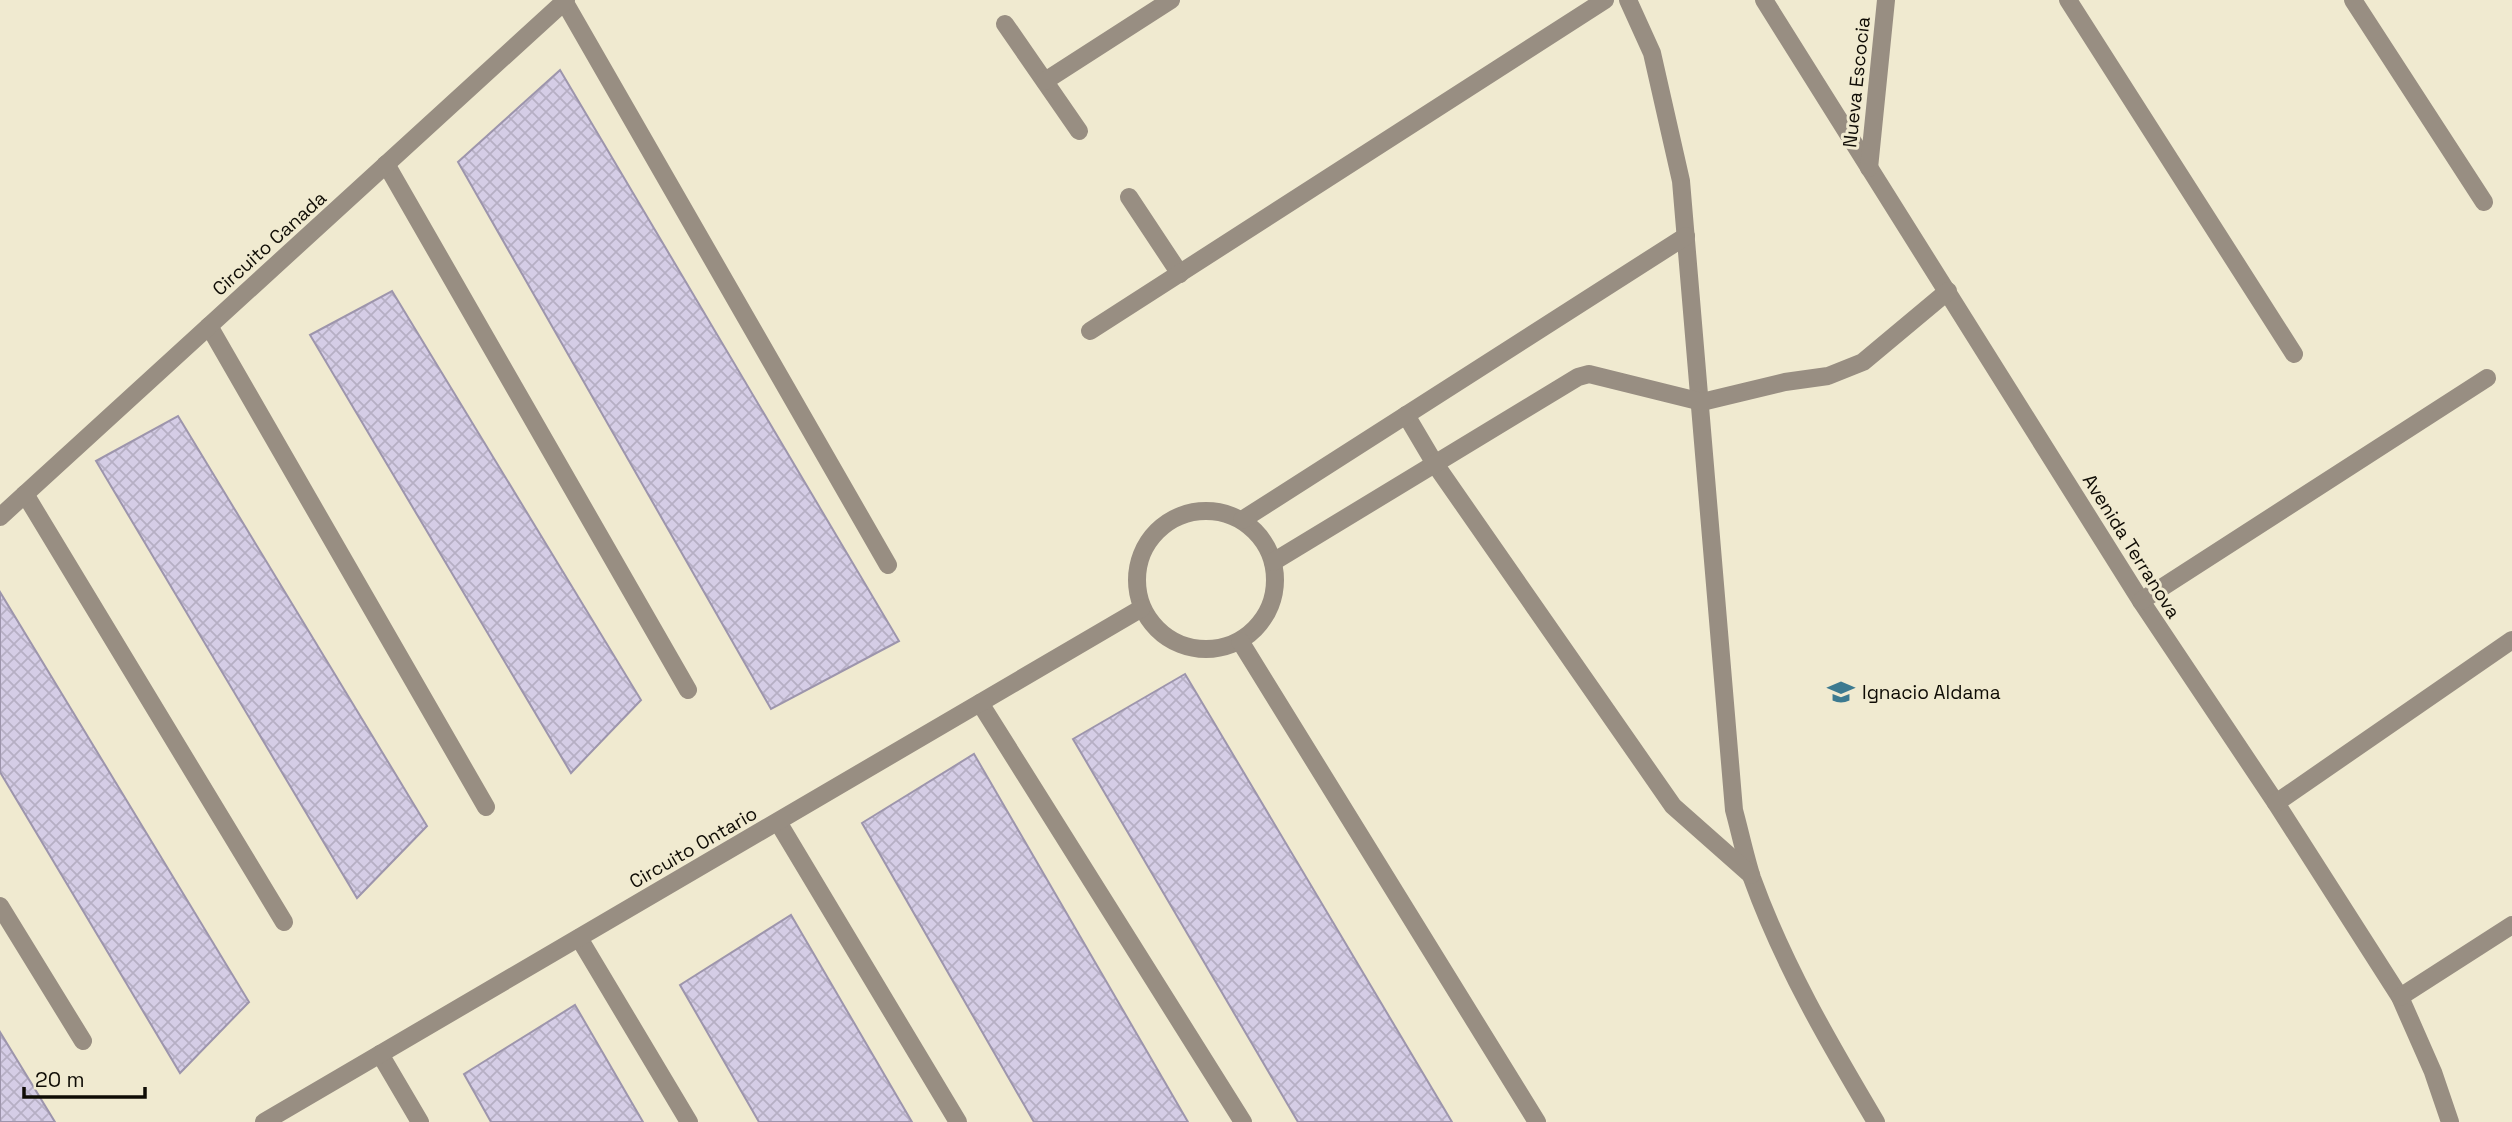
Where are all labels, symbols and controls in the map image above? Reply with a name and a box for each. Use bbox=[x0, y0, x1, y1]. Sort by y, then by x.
street label: Nueva Escocia bbox=[1837, 15, 1876, 149]
street label: Circuito Canada bbox=[207, 186, 332, 301]
street label: Avenida Terranova bbox=[2077, 469, 2186, 623]
school or university icon: Ignacio Aldama bbox=[1826, 677, 1856, 707]
place label: Ignacio Aldama bbox=[1862, 680, 2001, 705]
street label: Circuito Ontario bbox=[625, 801, 762, 894]
scale bar bbox=[24, 1056, 145, 1100]
text: 20 m bbox=[35, 1066, 85, 1093]

